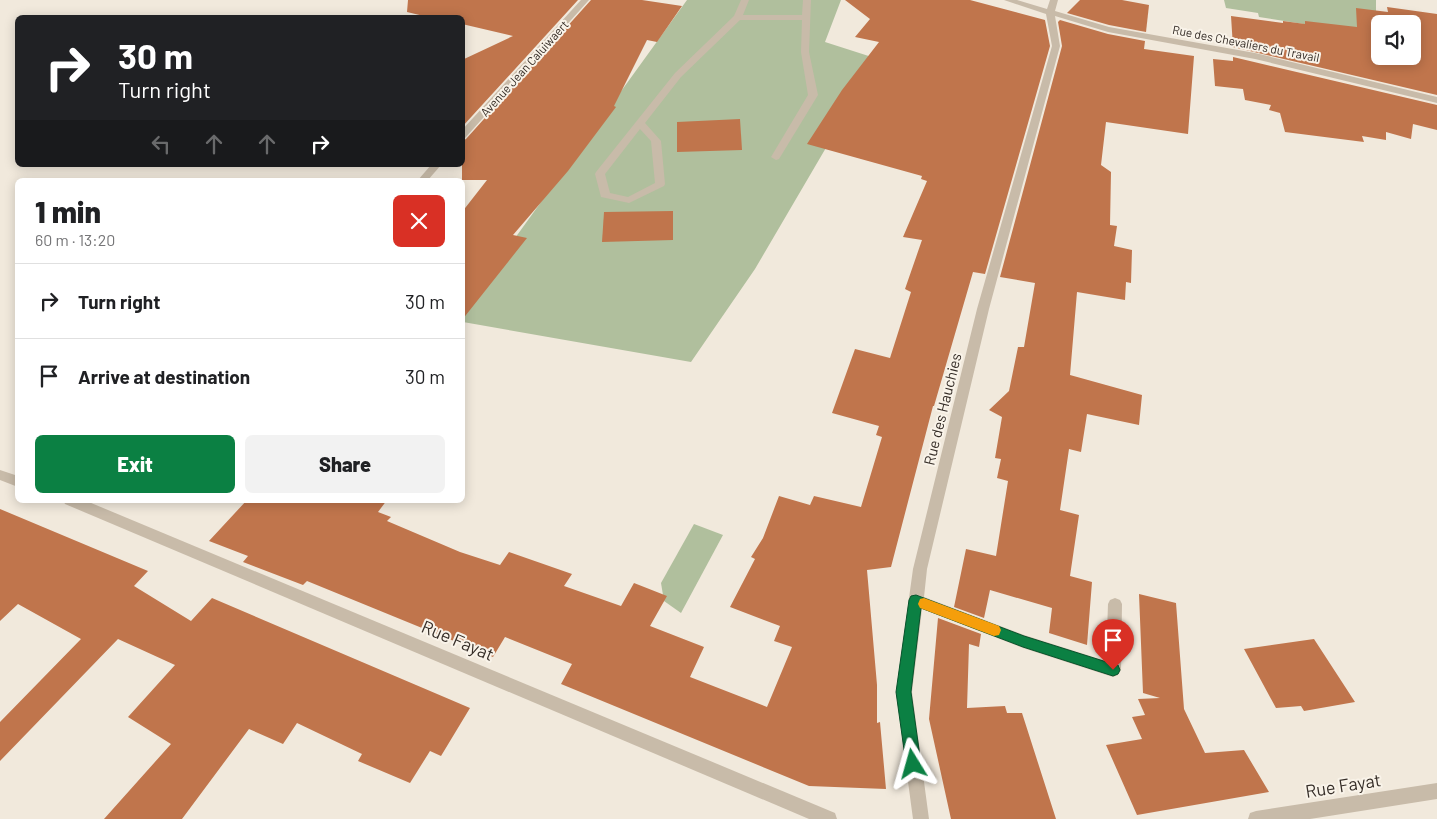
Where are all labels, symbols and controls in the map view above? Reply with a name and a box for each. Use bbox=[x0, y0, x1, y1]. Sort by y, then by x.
map controls bbox=[1371, 15, 1421, 65]
button: sound bbox=[1371, 15, 1421, 65]
street label: Avenue Jean Caluiwaert bbox=[477, 17, 571, 119]
street label: Rue des Chevaliers du Travail bbox=[1171, 22, 1321, 64]
text: 30 m bbox=[118, 34, 193, 76]
icon: right bbox=[35, 35, 100, 100]
text: Turn right bbox=[118, 76, 211, 102]
icon: left bbox=[147, 130, 175, 158]
icon: ahead bbox=[200, 130, 228, 158]
icon: ahead bbox=[253, 130, 281, 158]
icon: right bbox=[306, 130, 334, 158]
text: 1 min bbox=[35, 193, 101, 229]
button: close bbox=[393, 195, 445, 247]
text: 60 m · 13:20 bbox=[35, 230, 115, 249]
icon: right bbox=[35, 287, 63, 315]
text: Turn right bbox=[78, 290, 160, 313]
text: 30 m bbox=[405, 290, 445, 313]
street label: Rue des Hauchies bbox=[919, 351, 965, 467]
icon: arrive bbox=[35, 362, 63, 390]
text: Arrive at destination bbox=[78, 365, 250, 388]
text: 30 m bbox=[405, 365, 445, 388]
button: Exit bbox=[35, 435, 235, 493]
button: Share bbox=[245, 435, 445, 493]
street label: Rue Fayat bbox=[419, 615, 497, 665]
pin bbox=[1092, 619, 1134, 670]
icon: arrive bbox=[1099, 626, 1127, 654]
position arrow bbox=[886, 737, 938, 789]
street label: Rue Fayat bbox=[1304, 768, 1382, 802]

